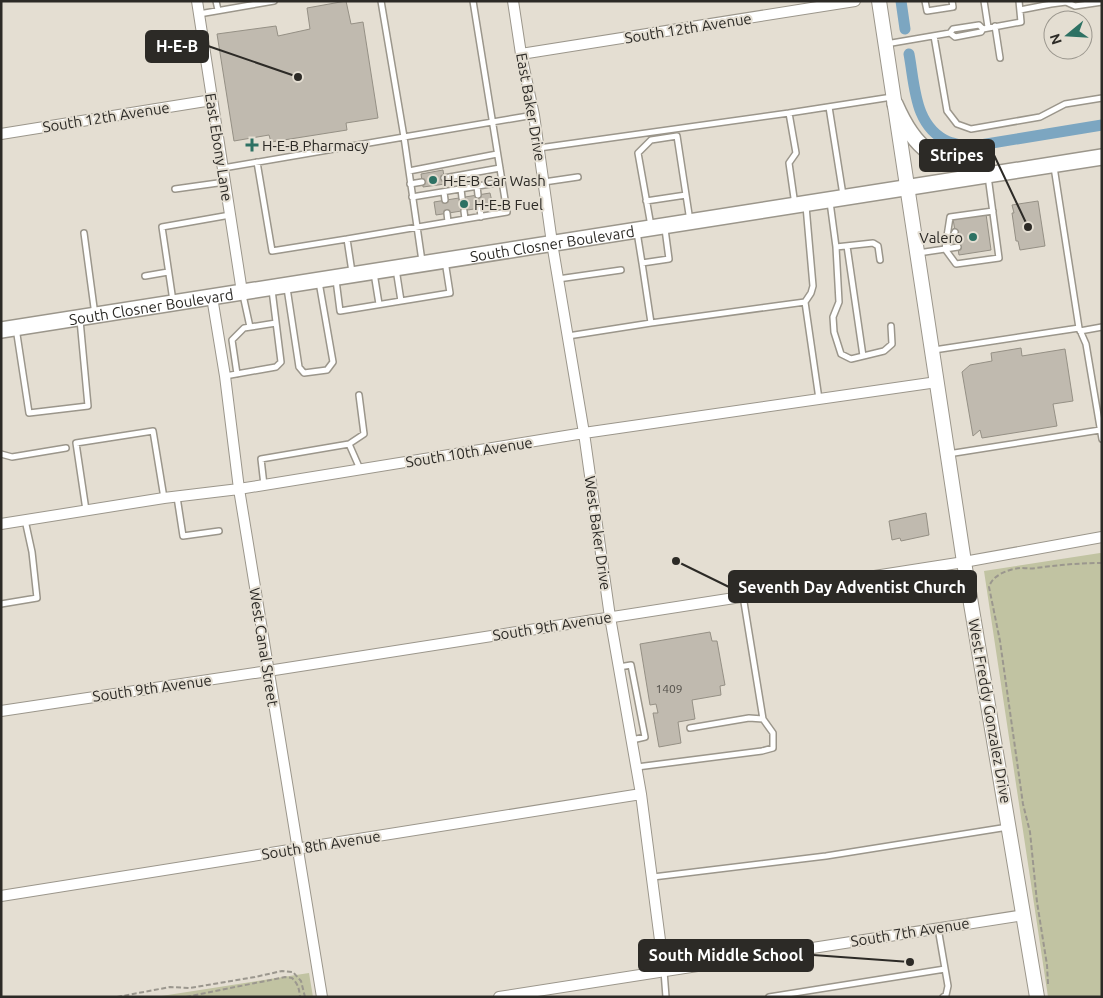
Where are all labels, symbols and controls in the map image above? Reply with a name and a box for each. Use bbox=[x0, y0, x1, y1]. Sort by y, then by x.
street label: South 12th Avenue bbox=[623, 10, 753, 46]
north arrow bbox=[1043, 10, 1093, 60]
callout: H-E-B bbox=[146, 31, 208, 62]
text: N bbox=[1046, 32, 1065, 46]
text: H-E-B bbox=[156, 37, 198, 55]
street label: East Baker Drive bbox=[513, 52, 549, 162]
street label: East Ebony Lane bbox=[202, 92, 236, 202]
street label: South 12th Avenue bbox=[41, 99, 171, 135]
place label: H-E-B Pharmacy bbox=[262, 137, 368, 154]
marker: H-E-B Pharmacy bbox=[246, 139, 258, 151]
callout: Stripes bbox=[920, 140, 994, 171]
text: Stripes bbox=[930, 146, 984, 164]
place label: H-E-B Car Wash bbox=[443, 172, 546, 189]
marker: H-E-B Car Wash bbox=[427, 174, 439, 186]
place label: H-E-B Fuel bbox=[474, 196, 543, 213]
marker: H-E-B Fuel bbox=[458, 198, 470, 210]
street label: South Closner Boulevard bbox=[469, 222, 636, 265]
place label: Valero bbox=[919, 229, 963, 246]
marker: Valero bbox=[967, 231, 979, 243]
street label: South Closner Boulevard bbox=[68, 285, 235, 328]
street label: South 10th Avenue bbox=[404, 434, 534, 470]
street label: West Baker Drive bbox=[582, 475, 614, 591]
callout: Seventh Day Adventist Church bbox=[729, 571, 976, 602]
text: Seventh Day Adventist Church bbox=[738, 578, 966, 596]
street label: West Canal Street bbox=[246, 586, 282, 708]
street label: South 9th Avenue bbox=[491, 608, 613, 644]
street label: West Freddy Gonzalez Drive bbox=[965, 617, 1015, 805]
street label: South 9th Avenue bbox=[91, 671, 213, 705]
house number: 1409 bbox=[655, 682, 683, 695]
street label: South 8th Avenue bbox=[260, 827, 382, 863]
street label: South 7th Avenue bbox=[849, 914, 971, 950]
callout: South Middle School bbox=[639, 940, 813, 971]
text: South Middle School bbox=[649, 946, 803, 964]

